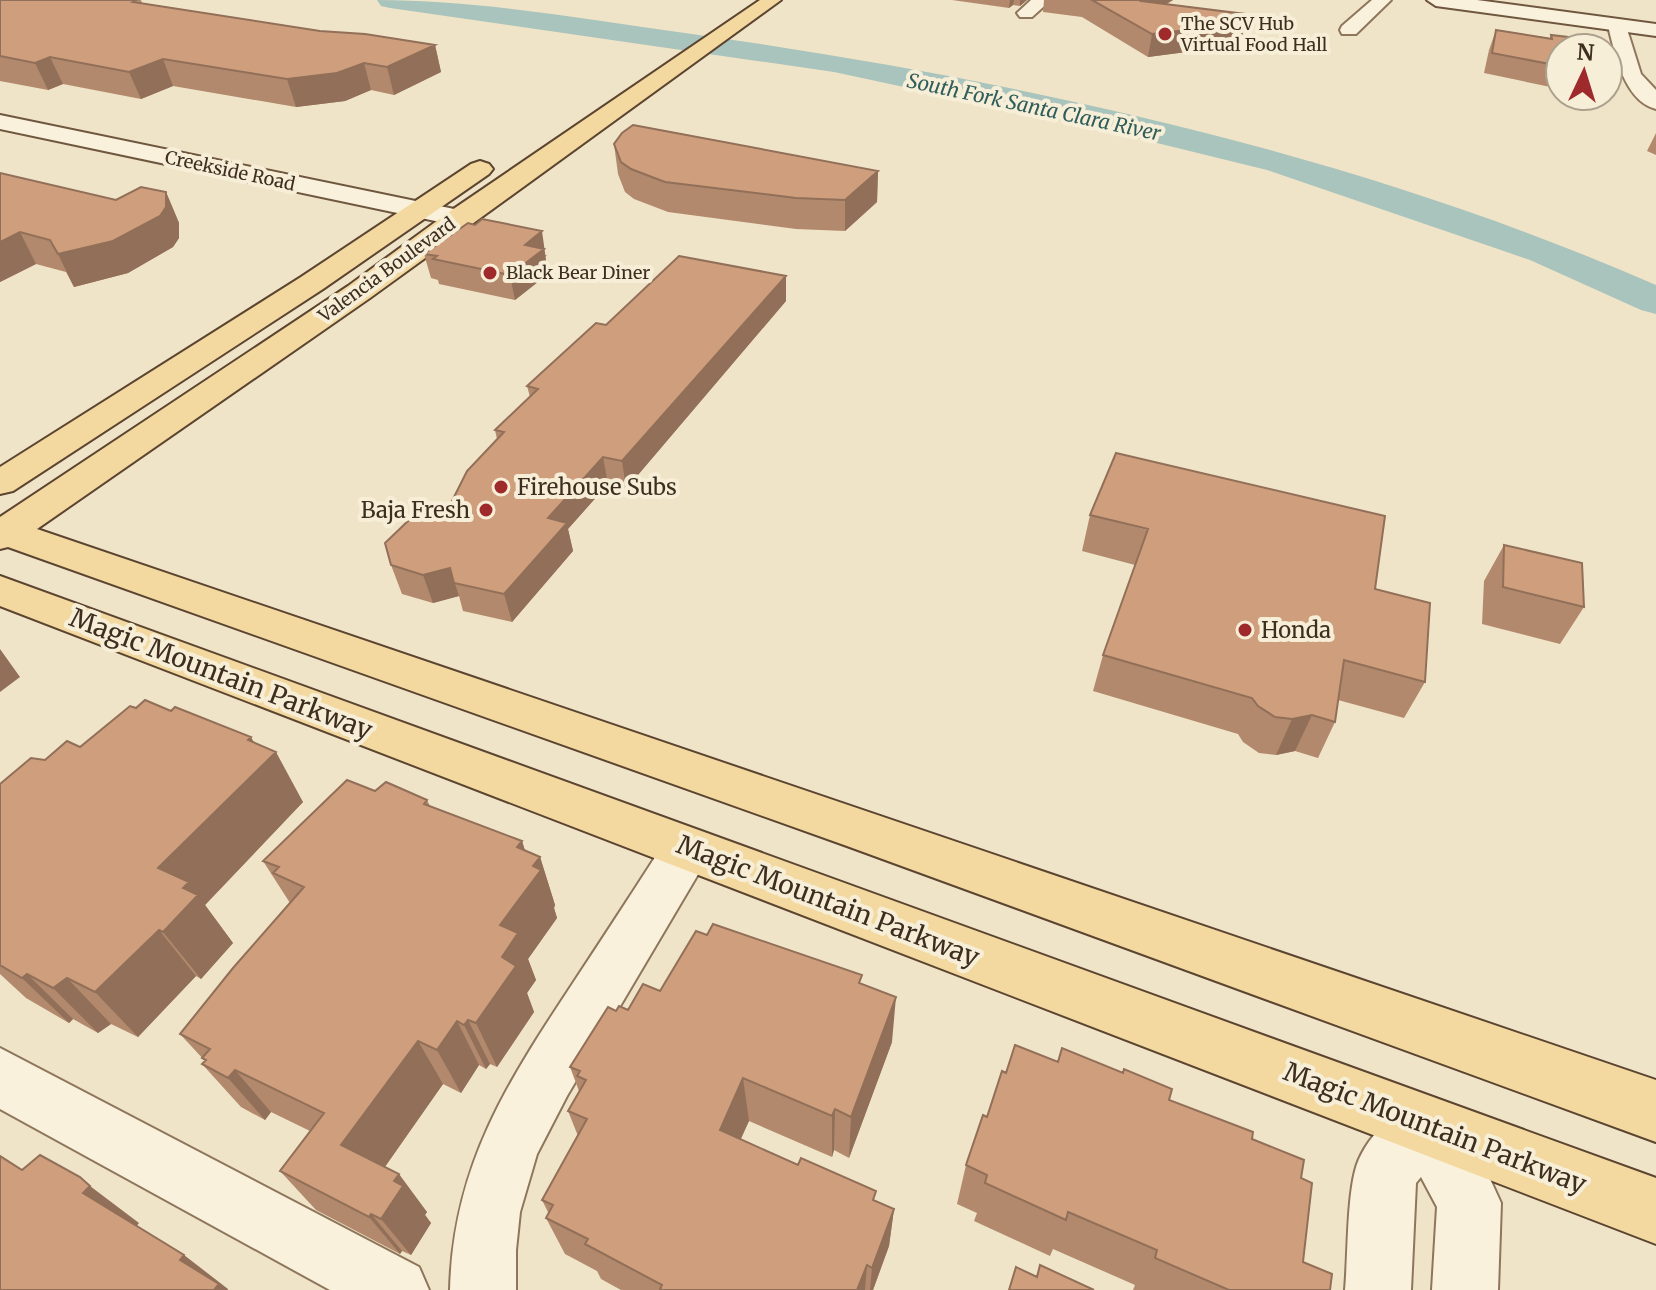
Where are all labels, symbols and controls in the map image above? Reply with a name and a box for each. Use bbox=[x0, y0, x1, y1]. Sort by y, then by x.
place label: The SCV Hub Virtual Food Hall bbox=[1180, 12, 1328, 56]
marker: The SCV Hub Virtual Food Hall bbox=[1156, 25, 1174, 43]
north arrow bbox=[1544, 32, 1624, 112]
text: N bbox=[1576, 37, 1596, 67]
water label: South Fork Santa Clara River bbox=[905, 67, 1164, 146]
street label: Creekside Road bbox=[163, 145, 297, 196]
street label: Valencia Boulevard bbox=[313, 212, 460, 328]
place label: Black Bear Diner bbox=[506, 261, 650, 284]
marker: Black Bear Diner bbox=[481, 264, 499, 282]
place label: Firehouse Subs bbox=[517, 473, 677, 501]
marker: Firehouse Subs bbox=[492, 478, 510, 496]
place label: Baja Fresh bbox=[361, 496, 470, 524]
marker: Baja Fresh bbox=[477, 501, 495, 519]
street label: Magic Mountain Parkway bbox=[65, 601, 378, 747]
place label: Honda bbox=[1261, 616, 1331, 644]
marker: Honda bbox=[1236, 621, 1254, 639]
street label: Magic Mountain Parkway bbox=[672, 828, 985, 974]
street label: Magic Mountain Parkway bbox=[1279, 1055, 1592, 1201]

